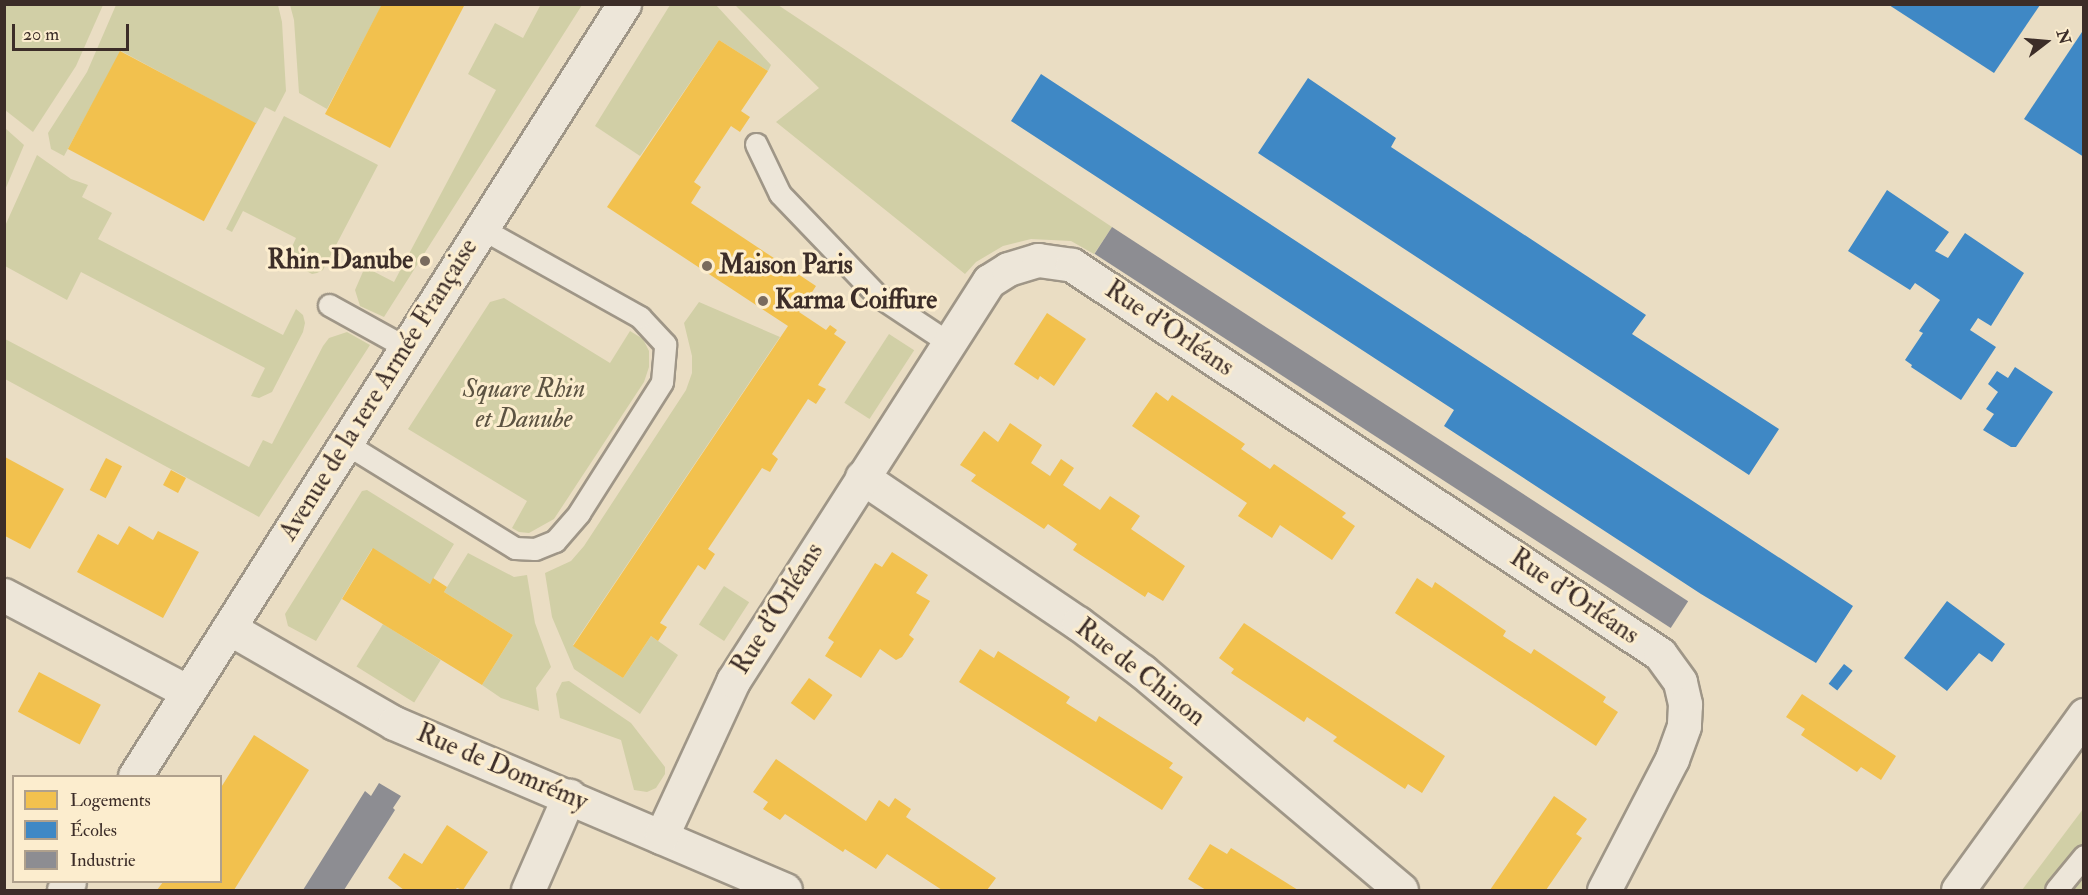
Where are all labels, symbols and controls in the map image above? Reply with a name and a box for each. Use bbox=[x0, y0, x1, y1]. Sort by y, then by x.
scale bar bbox=[15, 12, 132, 50]
north arrow bbox=[2016, 12, 2076, 72]
text: 20 m bbox=[23, 23, 59, 46]
text: N bbox=[2052, 27, 2075, 47]
street label: Avenue de la 1ere Armée Française bbox=[273, 234, 485, 546]
place label: Rhin-Danube bbox=[267, 245, 413, 277]
place label: Maison Paris bbox=[719, 250, 853, 282]
marker: Rhin-Danube bbox=[418, 254, 432, 268]
marker: Maison Paris bbox=[700, 259, 714, 273]
street label: Rue d'Orléans bbox=[1099, 274, 1239, 384]
place label: Karma Coiffure bbox=[775, 285, 937, 317]
marker: Karma Coiffure bbox=[756, 294, 770, 308]
park label: Square Rhin et Danube bbox=[463, 374, 585, 436]
street label: Rue d'Orléans bbox=[725, 538, 831, 680]
street label: Rue d'Orléans bbox=[1504, 542, 1644, 652]
street label: Rue de Chinon bbox=[1069, 613, 1211, 733]
street label: Rue de Domrémy bbox=[412, 718, 592, 818]
legend bbox=[12, 775, 222, 883]
text: Logements bbox=[70, 789, 151, 812]
text: Écoles bbox=[70, 819, 117, 842]
text: Industrie bbox=[70, 849, 136, 872]

